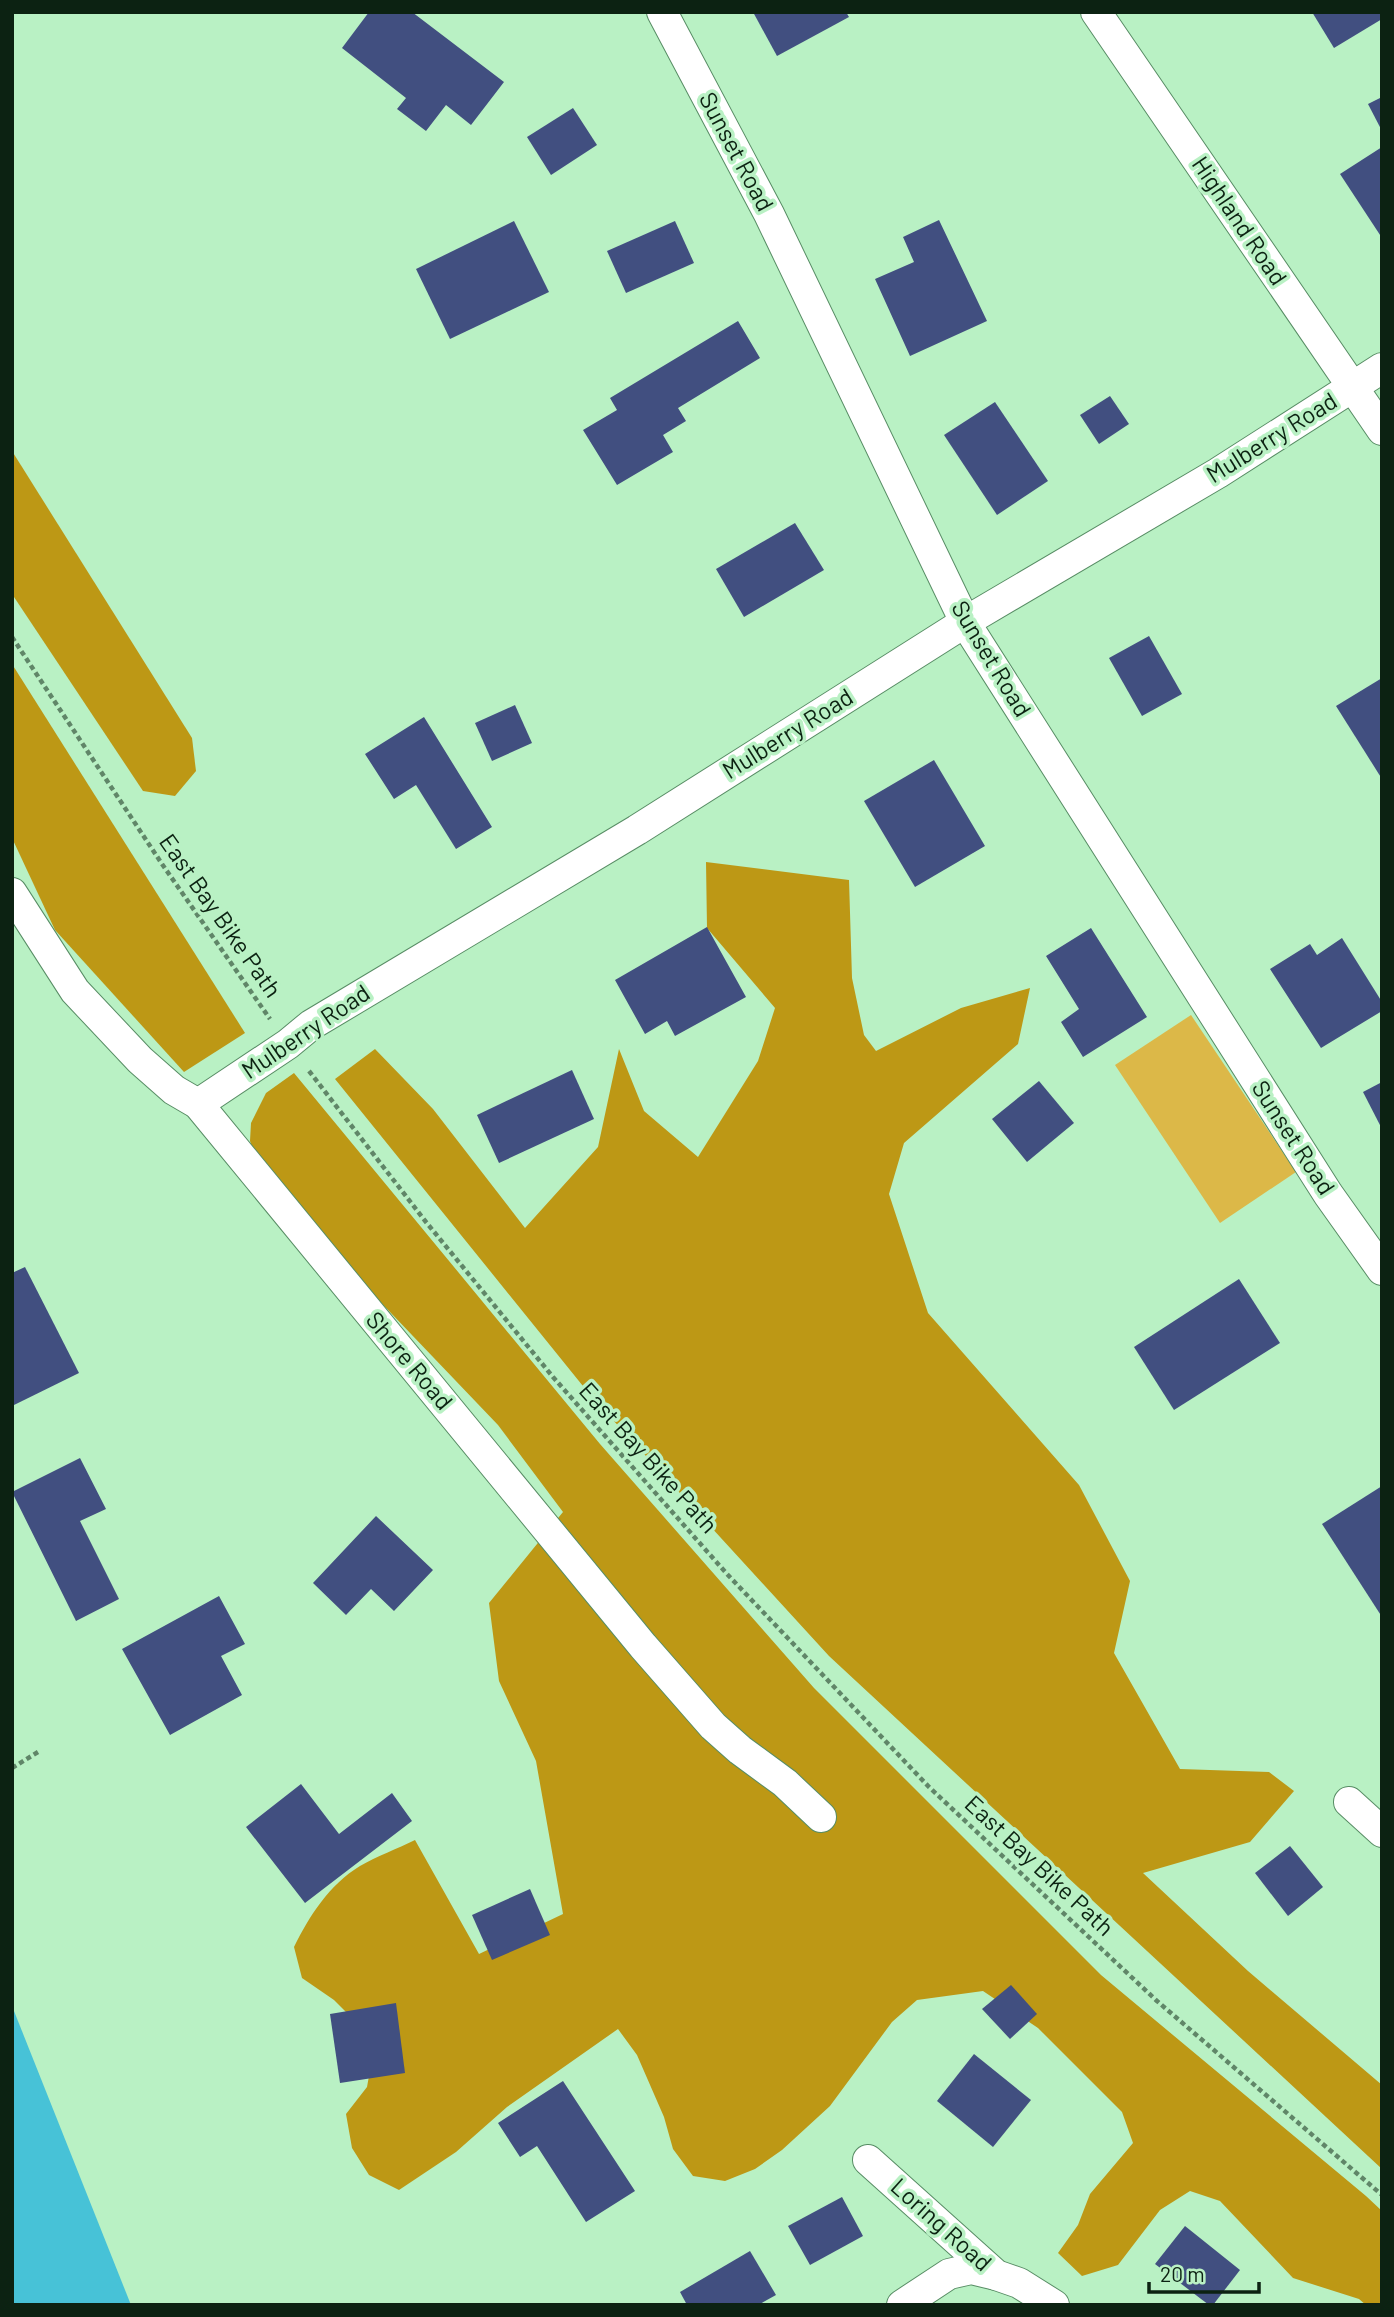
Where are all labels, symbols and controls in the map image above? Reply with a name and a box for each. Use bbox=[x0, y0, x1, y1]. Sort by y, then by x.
street label: Sunset Road bbox=[694, 87, 781, 216]
street label: Highland Road bbox=[1187, 150, 1294, 290]
street label: Mulberry Road bbox=[1201, 385, 1342, 488]
street label: Sunset Road bbox=[946, 595, 1038, 722]
street label: Mulberry Road bbox=[717, 681, 858, 784]
street label: East Bay Bike Path bbox=[154, 828, 288, 1003]
street label: Mulberry Road bbox=[236, 977, 375, 1084]
street label: Sunset Road bbox=[1247, 1075, 1342, 1200]
street label: Shore Road bbox=[361, 1305, 460, 1415]
street label: East Bay Bike Path bbox=[574, 1376, 724, 1538]
street label: East Bay Bike Path bbox=[960, 1788, 1121, 1941]
street label: Loring Road bbox=[886, 2171, 998, 2277]
scale bar bbox=[1149, 2250, 1259, 2294]
text: 20 m bbox=[1160, 2261, 1205, 2286]

